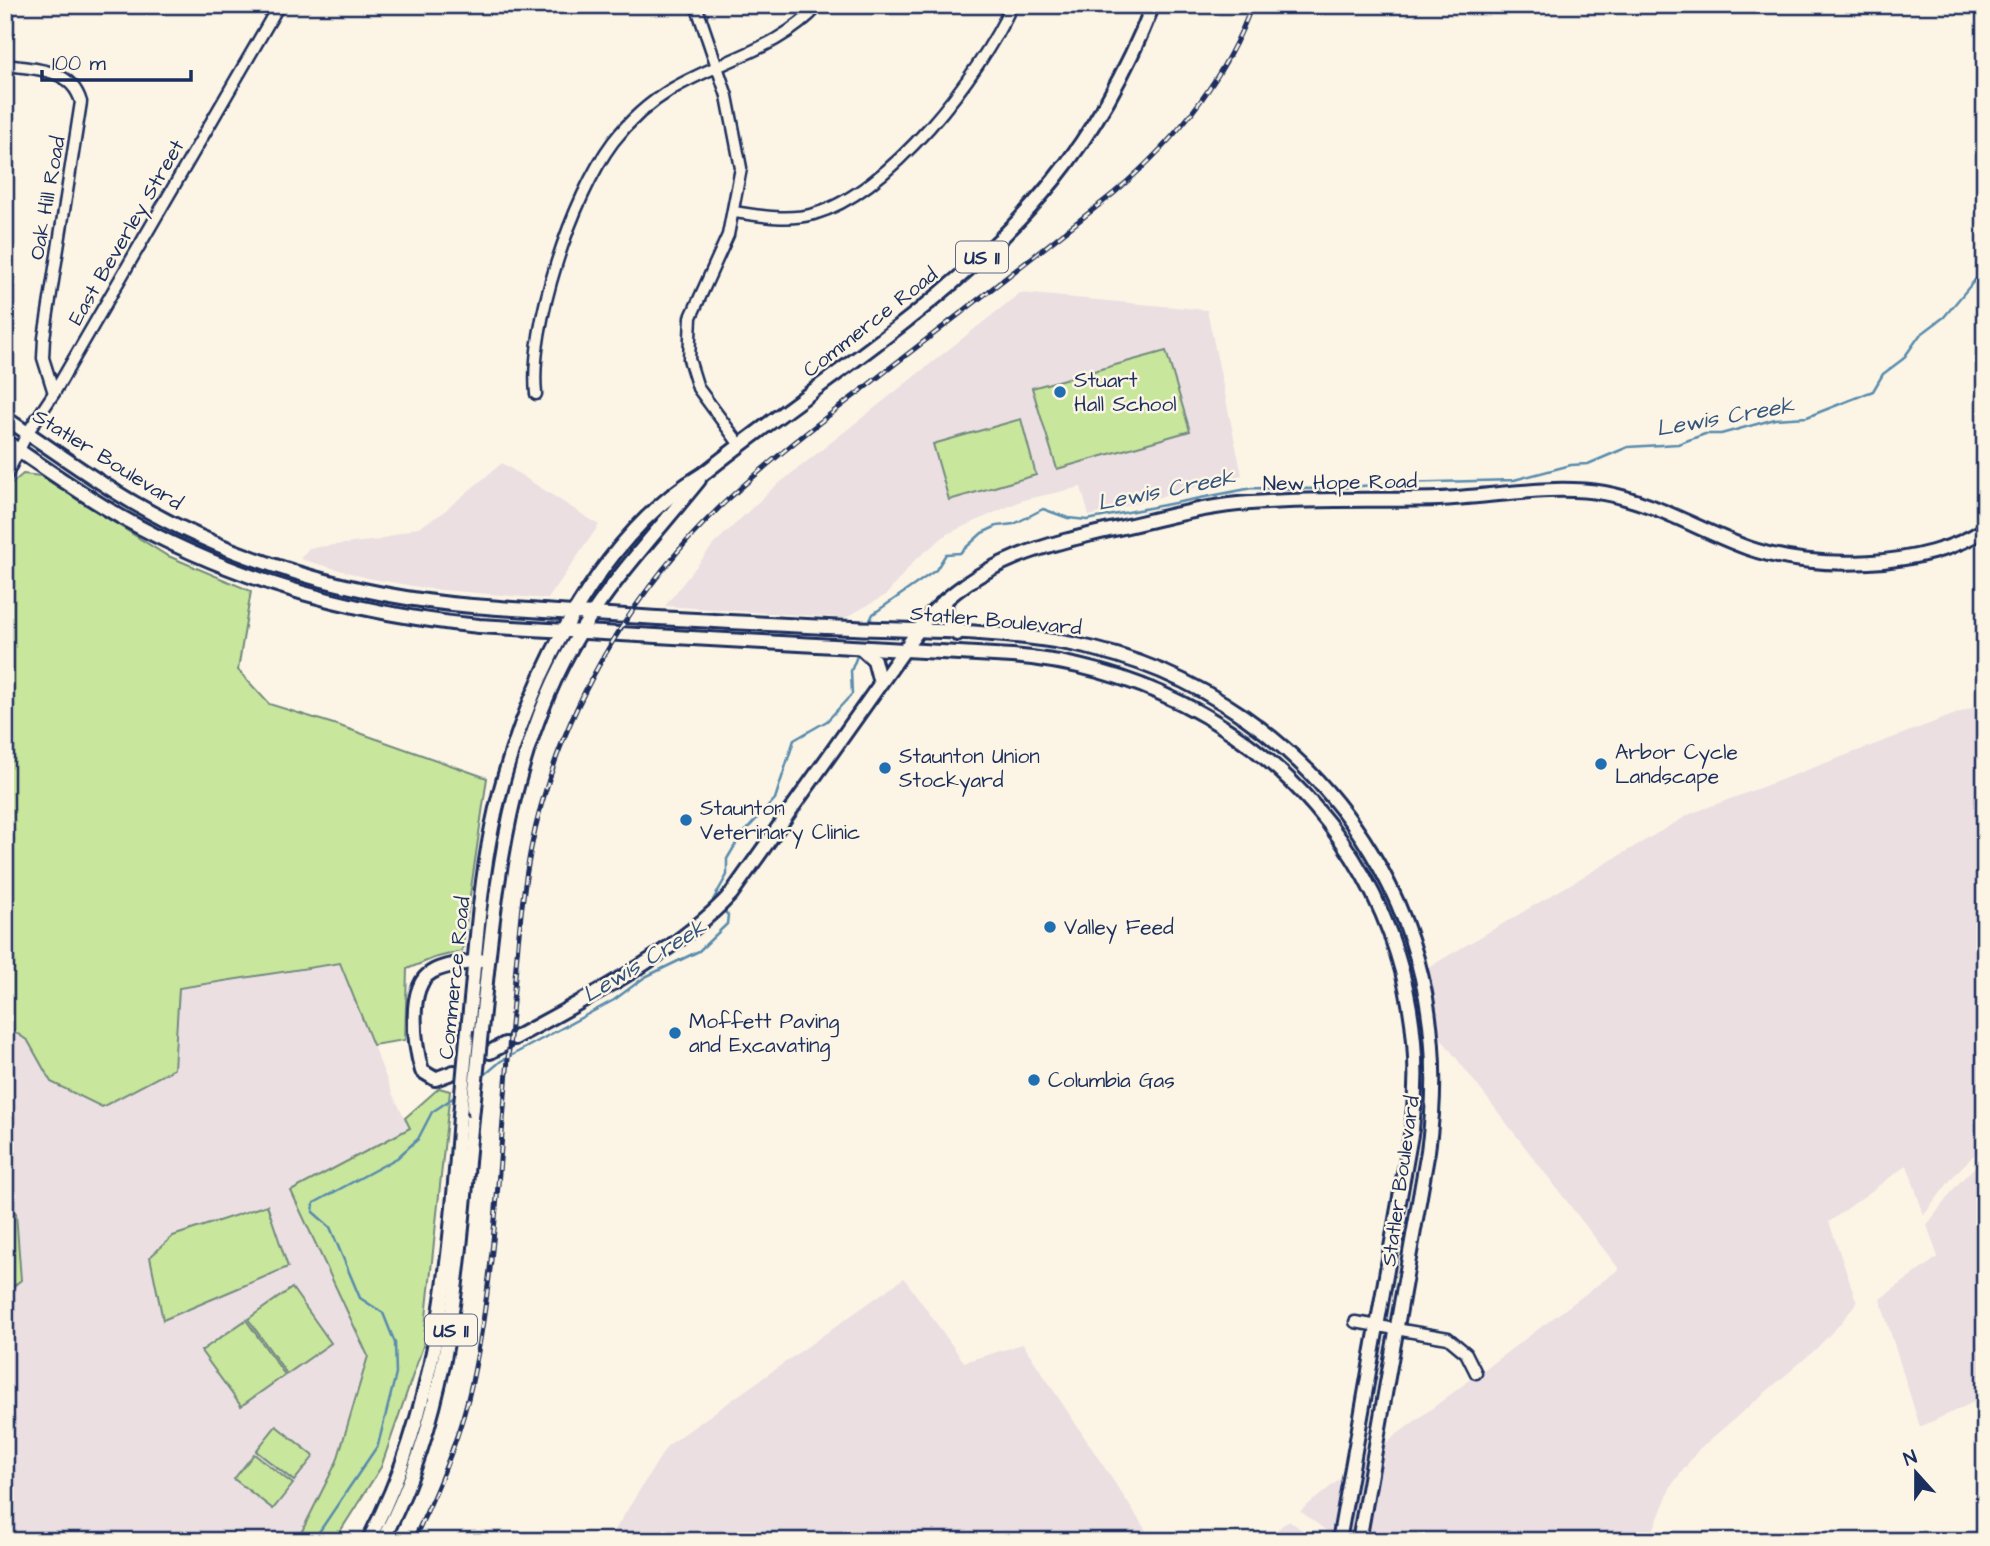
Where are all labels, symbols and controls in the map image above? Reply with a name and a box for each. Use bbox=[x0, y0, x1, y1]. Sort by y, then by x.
scale bar bbox=[42, 38, 191, 82]
text: 100 m bbox=[52, 49, 107, 78]
street label: Oak Hill Road bbox=[22, 134, 73, 262]
street label: East Beverley Street bbox=[61, 134, 193, 331]
road number: US 11 bbox=[956, 242, 1008, 272]
street label: Commerce Road bbox=[797, 260, 944, 384]
place label: Stuart Hall School bbox=[1074, 366, 1177, 419]
marker: Stuart Hall School bbox=[1052, 384, 1068, 400]
water label: Lewis Creek bbox=[1654, 389, 1797, 445]
street label: Statler Boulevard bbox=[27, 402, 188, 517]
water label: Lewis Creek bbox=[1095, 461, 1238, 519]
street label: New Hope Road bbox=[1263, 467, 1418, 499]
street label: Statler Boulevard bbox=[909, 599, 1083, 642]
place label: Arbor Cycle Landscape bbox=[1615, 738, 1738, 792]
place label: Staunton Union Stockyard bbox=[899, 742, 1040, 797]
marker: Arbor Cycle Landscape bbox=[1593, 756, 1609, 772]
marker: Staunton Union Stockyard bbox=[877, 760, 893, 776]
place label: Staunton Veterinary Clinic bbox=[700, 794, 860, 849]
marker: Staunton Veterinary Clinic bbox=[678, 812, 694, 828]
street label: Commerce Road bbox=[432, 895, 477, 1061]
water label: Lewis Creek bbox=[577, 911, 713, 1010]
place label: Valley Feed bbox=[1064, 913, 1174, 944]
marker: Valley Feed bbox=[1042, 919, 1058, 935]
place label: Moffett Paving and Excavating bbox=[689, 1007, 840, 1062]
marker: Moffett Paving and Excavating bbox=[667, 1025, 683, 1041]
place label: Columbia Gas bbox=[1048, 1066, 1175, 1095]
marker: Columbia Gas bbox=[1026, 1072, 1042, 1088]
street label: Statler Boulevard bbox=[1374, 1094, 1427, 1268]
road number: US 11 bbox=[425, 1314, 477, 1346]
north arrow bbox=[1882, 1438, 1952, 1508]
text: N bbox=[1900, 1444, 1921, 1473]

